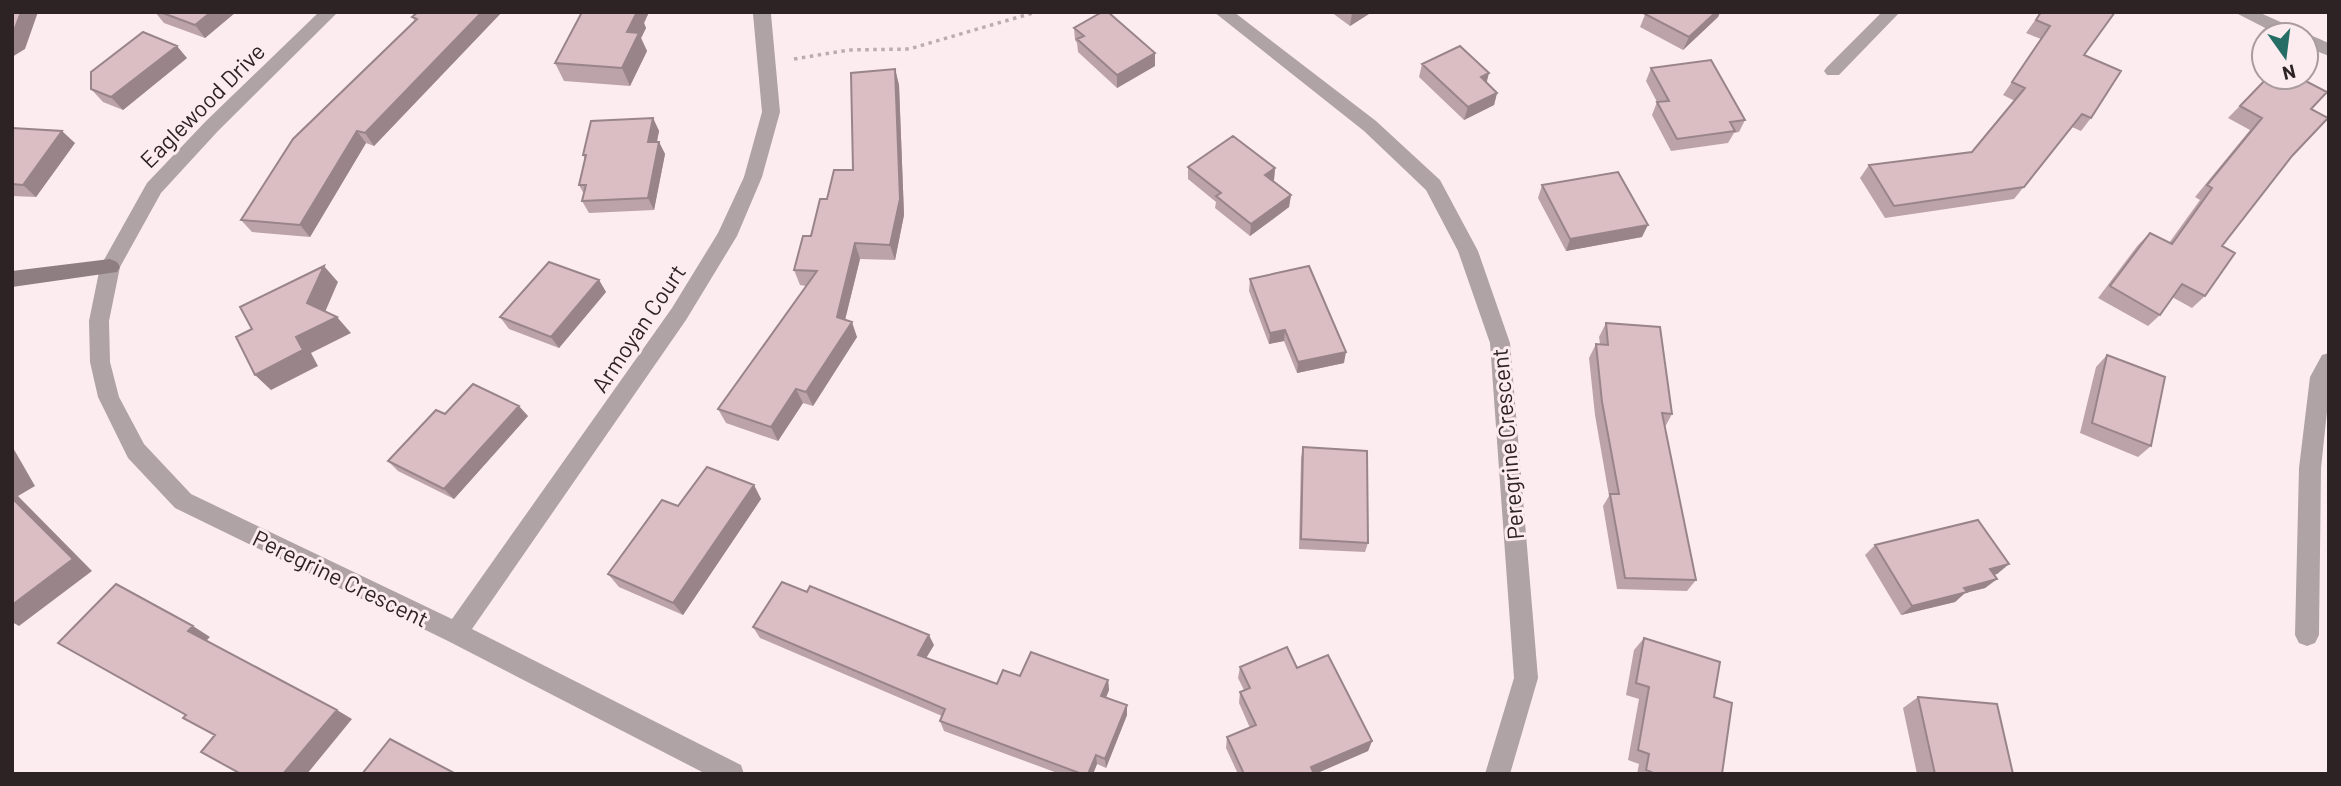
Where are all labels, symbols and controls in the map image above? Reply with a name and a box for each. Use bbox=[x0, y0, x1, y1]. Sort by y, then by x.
north arrow bbox=[2250, 21, 2320, 91]
street label: Eaglewood Drive bbox=[134, 37, 270, 173]
text: N bbox=[2280, 60, 2298, 86]
street label: Armoyan Court bbox=[585, 259, 691, 397]
street label: Peregrine Crescent bbox=[1485, 347, 1529, 541]
street label: Peregrine Crescent bbox=[249, 523, 433, 633]

